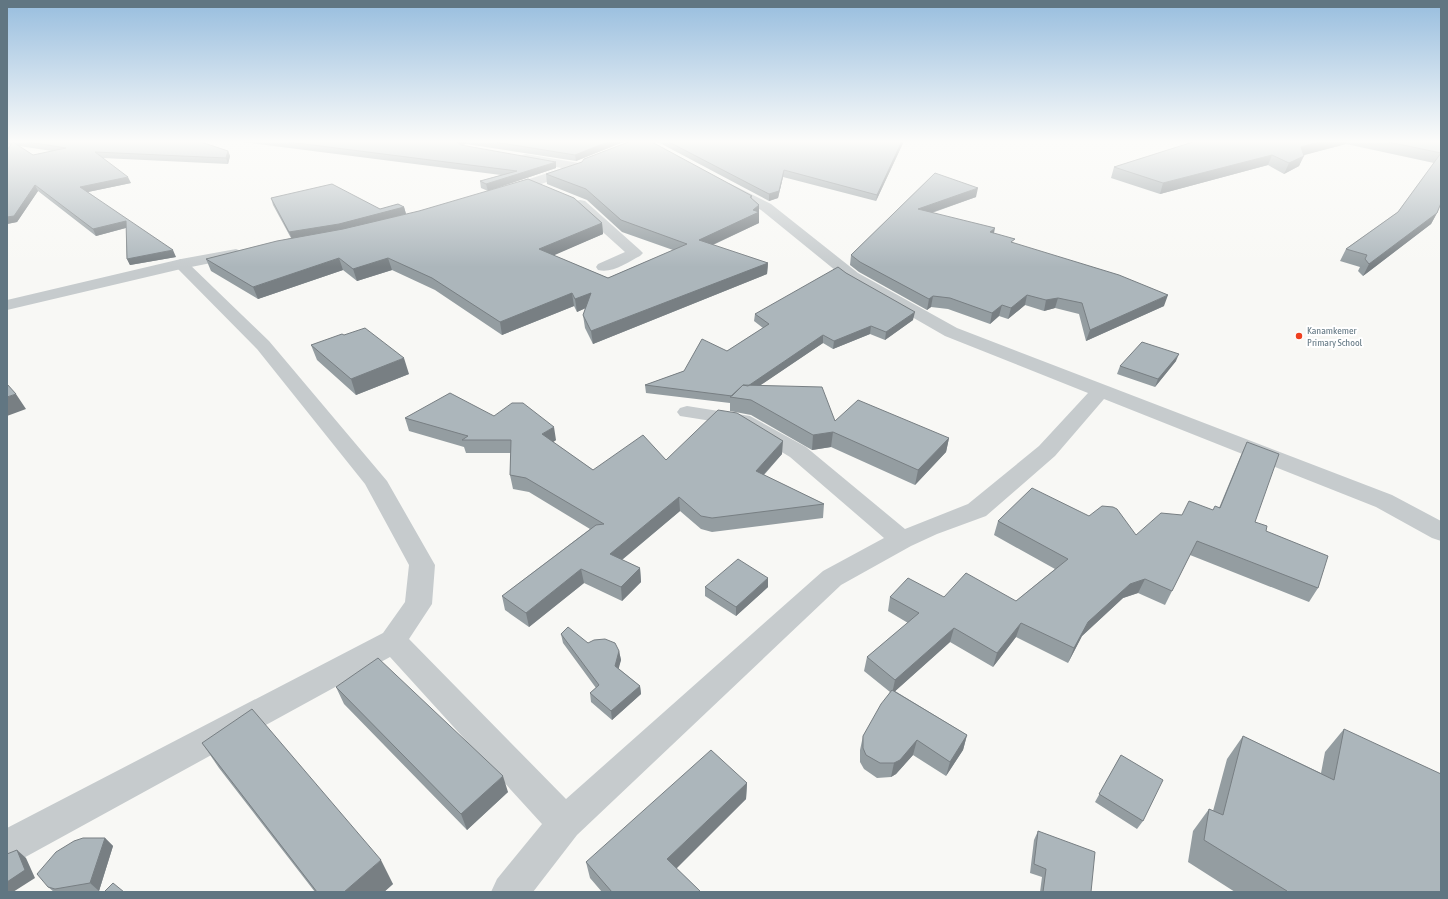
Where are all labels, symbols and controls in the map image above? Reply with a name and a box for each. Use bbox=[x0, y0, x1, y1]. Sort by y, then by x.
place label: Kanamkemer Primary School bbox=[1307, 325, 1363, 348]
marker: Kanamkemer Primary School bbox=[1294, 331, 1304, 341]

